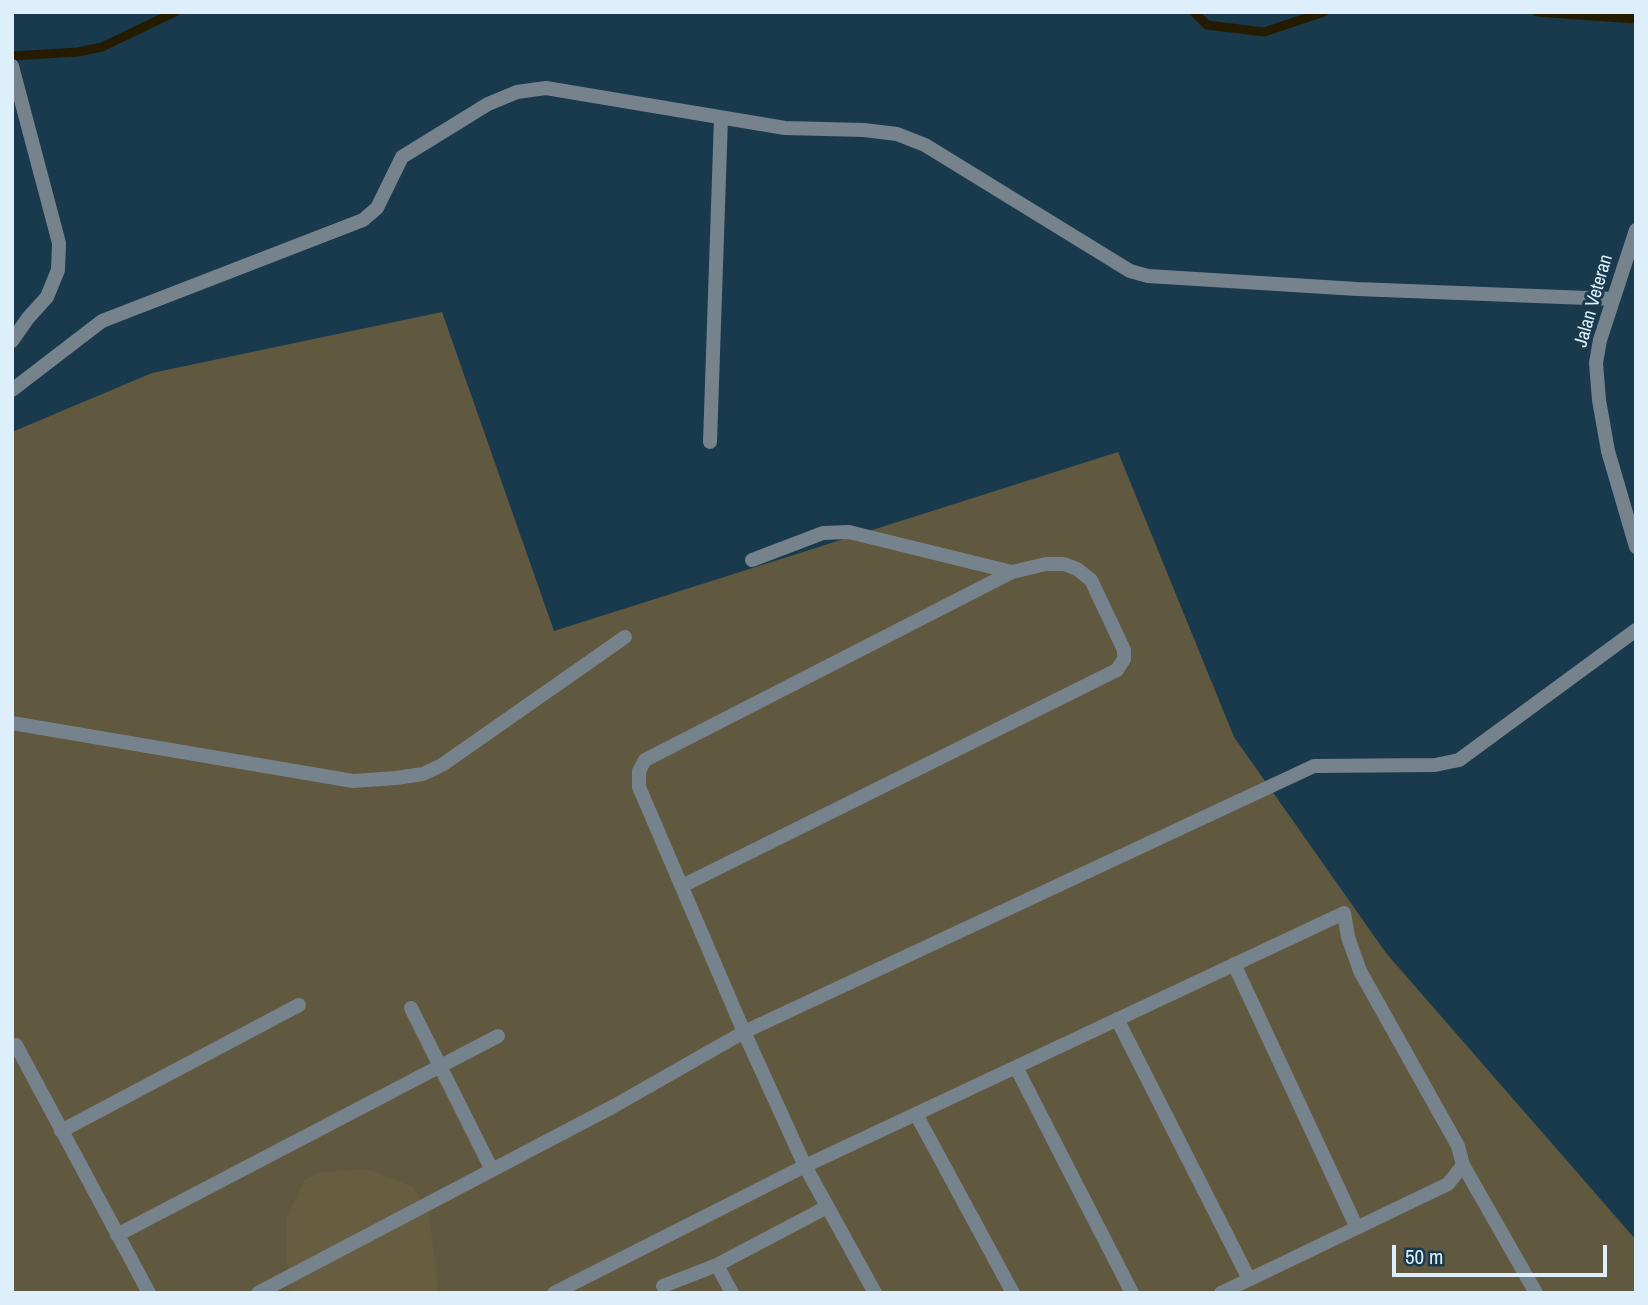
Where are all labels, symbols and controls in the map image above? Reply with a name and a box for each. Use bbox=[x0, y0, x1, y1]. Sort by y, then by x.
street label: Jalan Veteran bbox=[1570, 252, 1618, 350]
scale bar bbox=[1396, 1232, 1611, 1276]
text: 50 m bbox=[1405, 1242, 1443, 1271]

